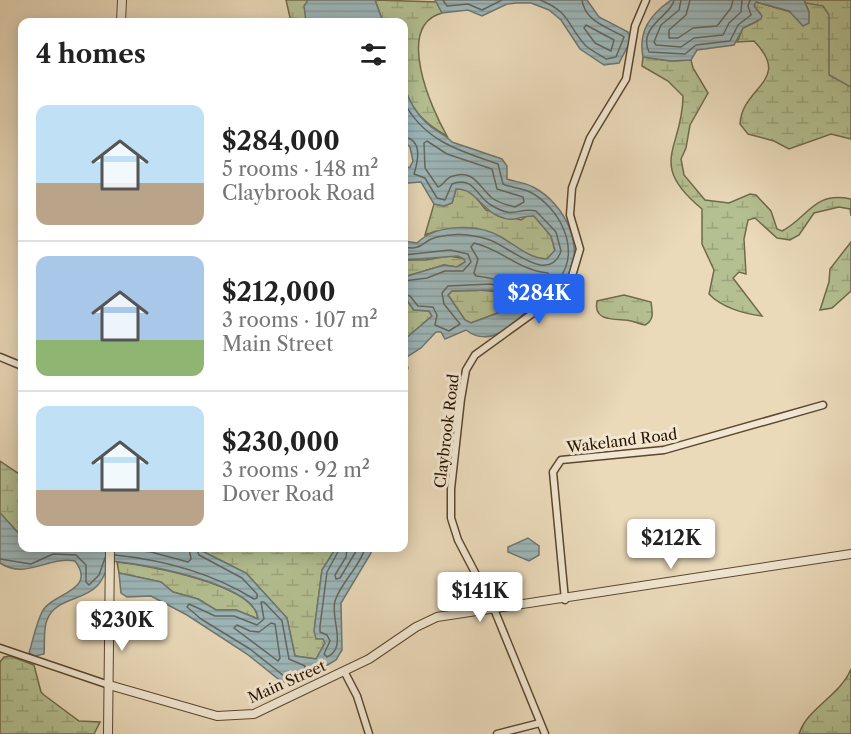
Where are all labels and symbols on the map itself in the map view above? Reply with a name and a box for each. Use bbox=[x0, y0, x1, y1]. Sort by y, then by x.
pin: $284K bbox=[497, 274, 581, 325]
street label: Claybrook Road bbox=[430, 373, 463, 489]
street label: Wakeland Road bbox=[564, 424, 678, 457]
pin: $212K bbox=[629, 519, 713, 570]
pin: $141K bbox=[438, 572, 522, 623]
pin: $230K bbox=[80, 601, 164, 652]
street label: Main Street bbox=[245, 656, 329, 707]

